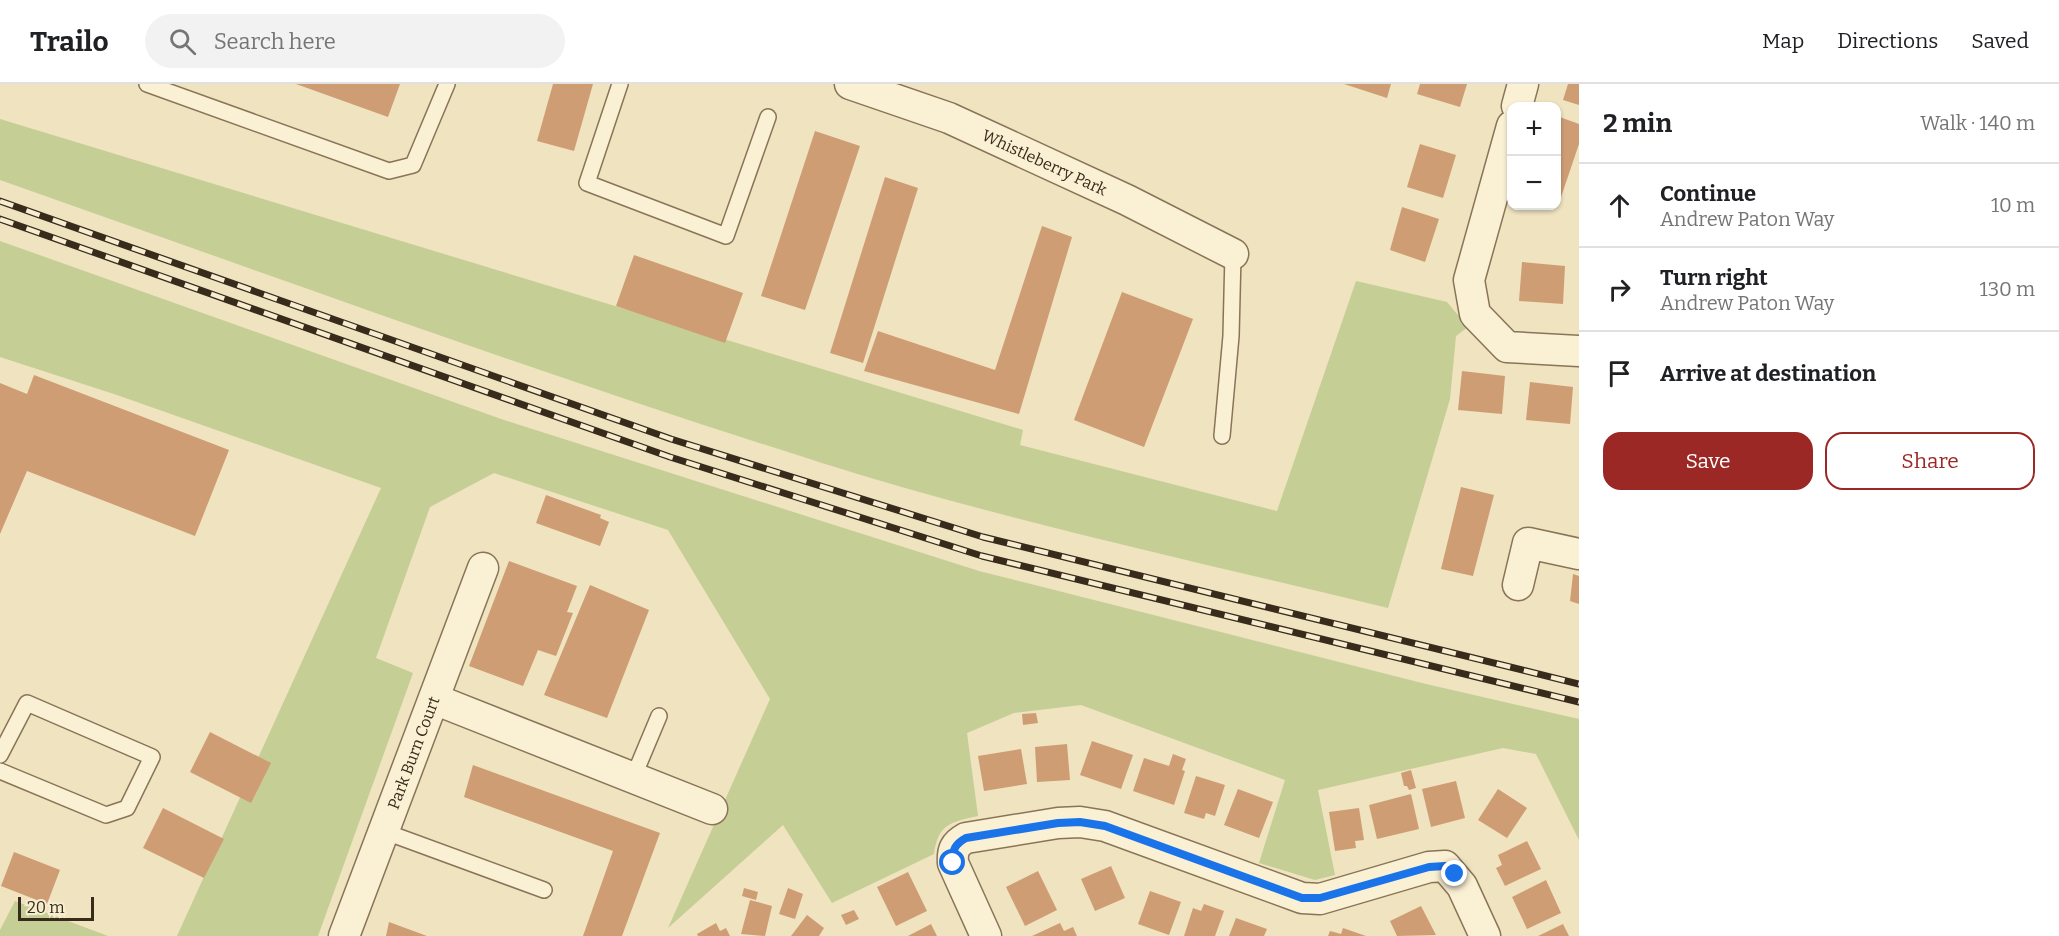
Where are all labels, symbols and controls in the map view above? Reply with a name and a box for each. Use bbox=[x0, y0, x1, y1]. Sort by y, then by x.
search box bbox=[145, 14, 565, 68]
text: Trailo bbox=[30, 25, 109, 58]
icon: search bbox=[166, 25, 199, 58]
text: Search here bbox=[214, 28, 336, 55]
text: Map bbox=[1762, 28, 1804, 54]
text: Directions bbox=[1837, 28, 1938, 54]
text: Saved bbox=[1971, 28, 2029, 54]
map controls bbox=[1507, 102, 1561, 210]
button: + bbox=[1507, 102, 1561, 156]
text: 2 min bbox=[1603, 108, 1672, 139]
text: Walk · 140 m bbox=[1920, 111, 2035, 135]
street label: Whistleberry Park bbox=[979, 125, 1110, 199]
button: − bbox=[1507, 156, 1561, 210]
text: Continue bbox=[1660, 180, 1756, 207]
icon: ahead bbox=[1603, 189, 1636, 222]
text: 10 m bbox=[1991, 193, 2035, 217]
text: Andrew Paton Way bbox=[1660, 207, 1834, 231]
text: Turn right bbox=[1660, 264, 1768, 291]
icon: right bbox=[1603, 273, 1636, 306]
text: 130 m bbox=[1980, 277, 2035, 301]
text: Andrew Paton Way bbox=[1660, 291, 1834, 315]
icon: arrive bbox=[1603, 357, 1636, 390]
text: Arrive at destination bbox=[1660, 360, 1876, 387]
button: Save bbox=[1603, 432, 1813, 490]
button: Share bbox=[1825, 432, 2035, 490]
street label: Park Burn Court bbox=[383, 693, 443, 812]
route start bbox=[939, 849, 965, 875]
route end bbox=[1441, 860, 1467, 886]
scale bar bbox=[18, 894, 94, 922]
text: 20 m bbox=[27, 898, 64, 917]

